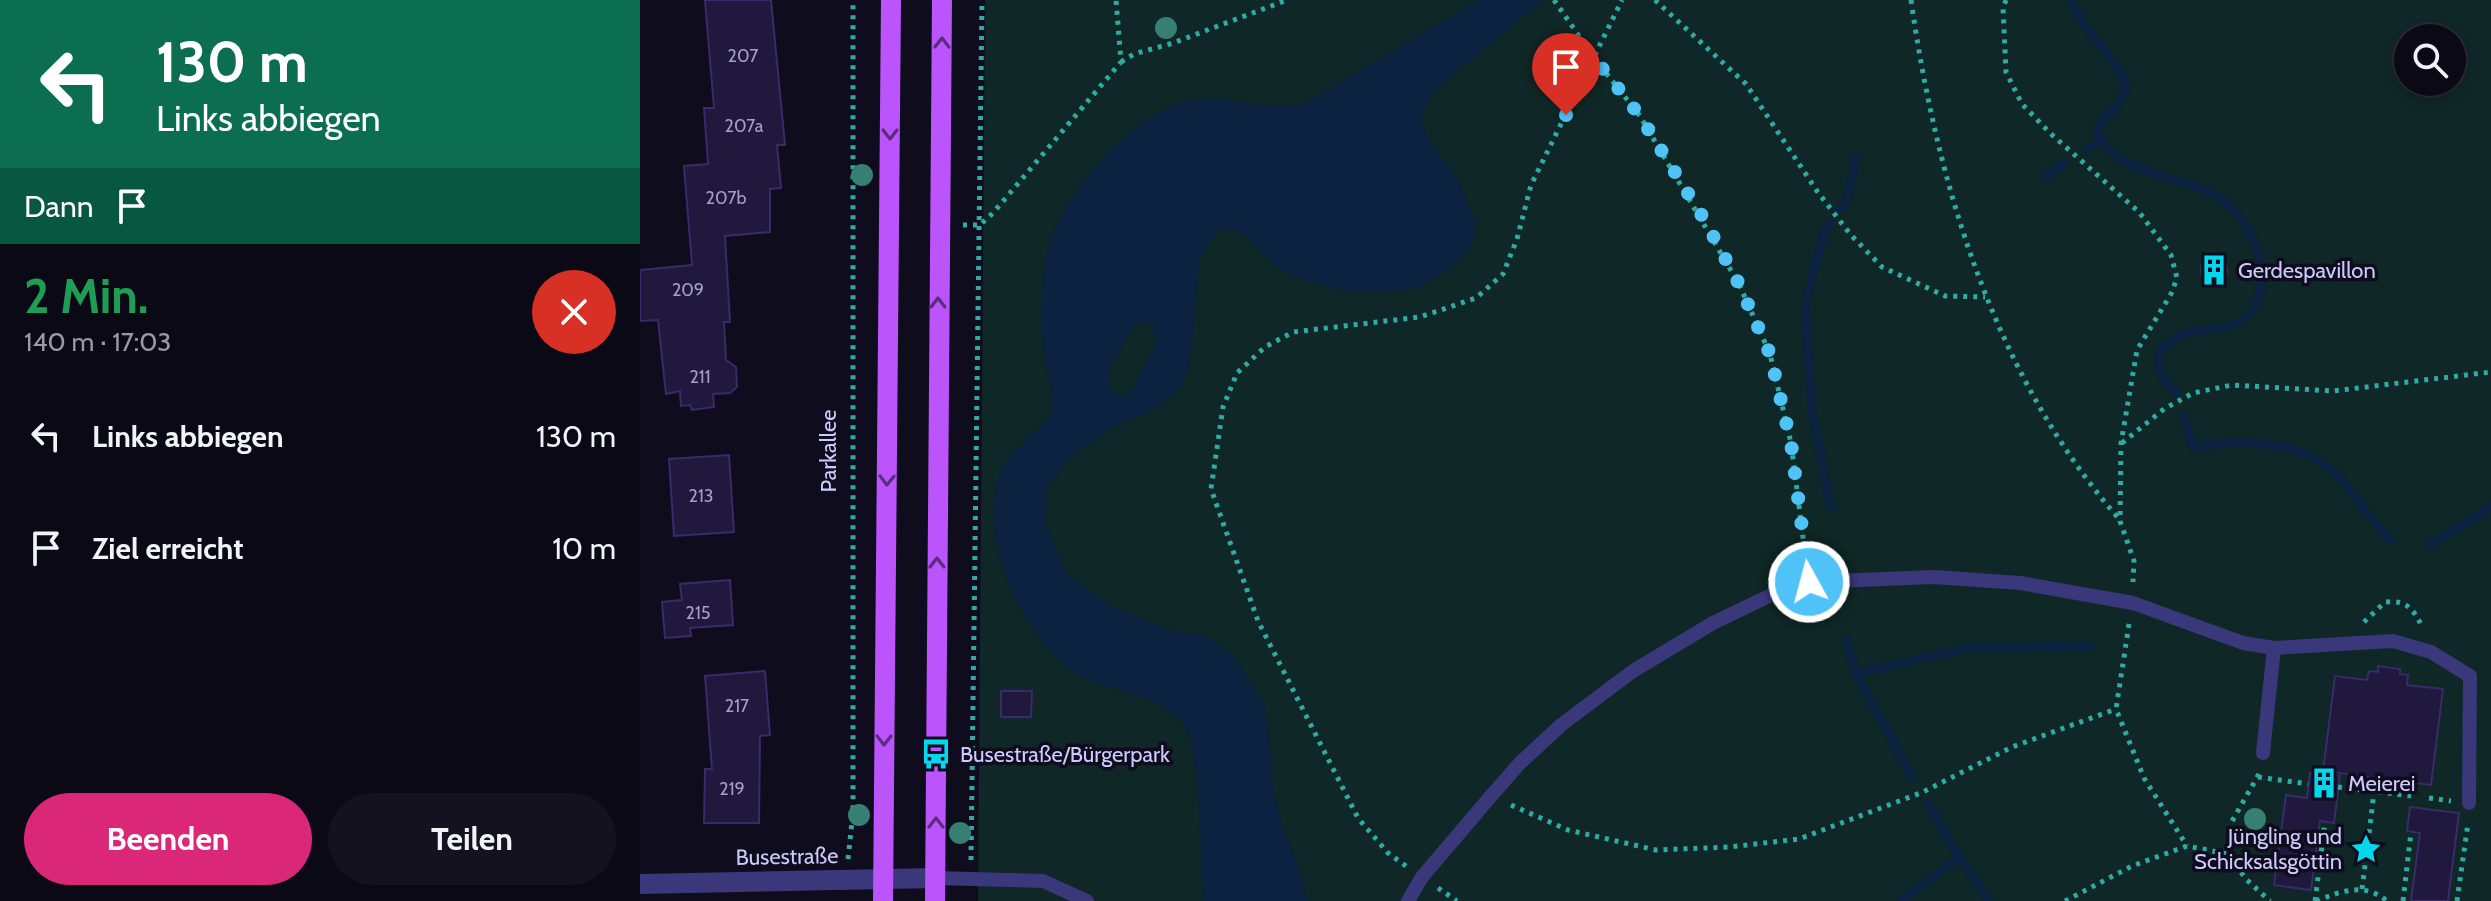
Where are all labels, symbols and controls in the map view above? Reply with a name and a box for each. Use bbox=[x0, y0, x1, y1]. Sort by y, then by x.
map controls bbox=[2394, 24, 2466, 96]
button: search bbox=[2394, 24, 2466, 96]
text: 130 m bbox=[156, 28, 308, 96]
icon: left bbox=[24, 32, 128, 136]
pin bbox=[1532, 33, 1600, 115]
one-way arrow bbox=[933, 36, 950, 49]
house number: 207 bbox=[728, 45, 758, 67]
icon: arrive bbox=[1544, 45, 1588, 89]
text: Links abbiegen bbox=[156, 96, 381, 140]
house number: 207a bbox=[725, 115, 764, 137]
one-way arrow bbox=[881, 128, 899, 141]
icon: arrive bbox=[110, 184, 154, 228]
house number: 207b bbox=[706, 187, 746, 209]
text: Dann bbox=[24, 188, 94, 225]
building icon: Gerdespavillon bbox=[2197, 253, 2231, 287]
place label: Gerdespavillon bbox=[2238, 257, 2376, 284]
text: 2 Min. bbox=[24, 267, 148, 325]
button: close bbox=[532, 270, 616, 354]
house number: 209 bbox=[672, 279, 704, 301]
one-way arrow bbox=[930, 296, 947, 309]
text: 140 m · 17:03 bbox=[24, 326, 171, 358]
house number: 211 bbox=[689, 366, 711, 388]
street label: Parkallee bbox=[815, 410, 842, 492]
icon: left bbox=[24, 414, 68, 458]
text: Links abbiegen bbox=[92, 418, 284, 455]
text: 130 m bbox=[536, 418, 616, 455]
one-way arrow bbox=[878, 474, 896, 487]
house number: 213 bbox=[688, 485, 714, 507]
icon: arrive bbox=[24, 526, 68, 570]
text: Ziel erreicht bbox=[92, 530, 243, 567]
text: 10 m bbox=[552, 530, 616, 567]
position arrow bbox=[1767, 540, 1851, 624]
one-way arrow bbox=[928, 556, 946, 569]
house number: 215 bbox=[685, 602, 711, 624]
house number: 217 bbox=[725, 695, 749, 717]
one-way arrow bbox=[875, 734, 893, 747]
bus stop icon: Busestraße/Bürgerpark bbox=[919, 737, 953, 771]
place label: Busestraße/Bürgerpark bbox=[960, 741, 1170, 768]
building icon: Meierei bbox=[2307, 766, 2341, 800]
place label: Meierei bbox=[2348, 770, 2415, 797]
house number: 219 bbox=[719, 778, 745, 800]
button: Beenden bbox=[24, 793, 312, 885]
button: Teilen bbox=[328, 793, 616, 885]
one-way arrow bbox=[927, 816, 945, 829]
place label: Jüngling und Schicksalsgöttin bbox=[2194, 823, 2342, 875]
place icon: Jüngling und Schicksalsgöttin bbox=[2349, 832, 2383, 866]
street label: Busestraße bbox=[735, 842, 839, 871]

